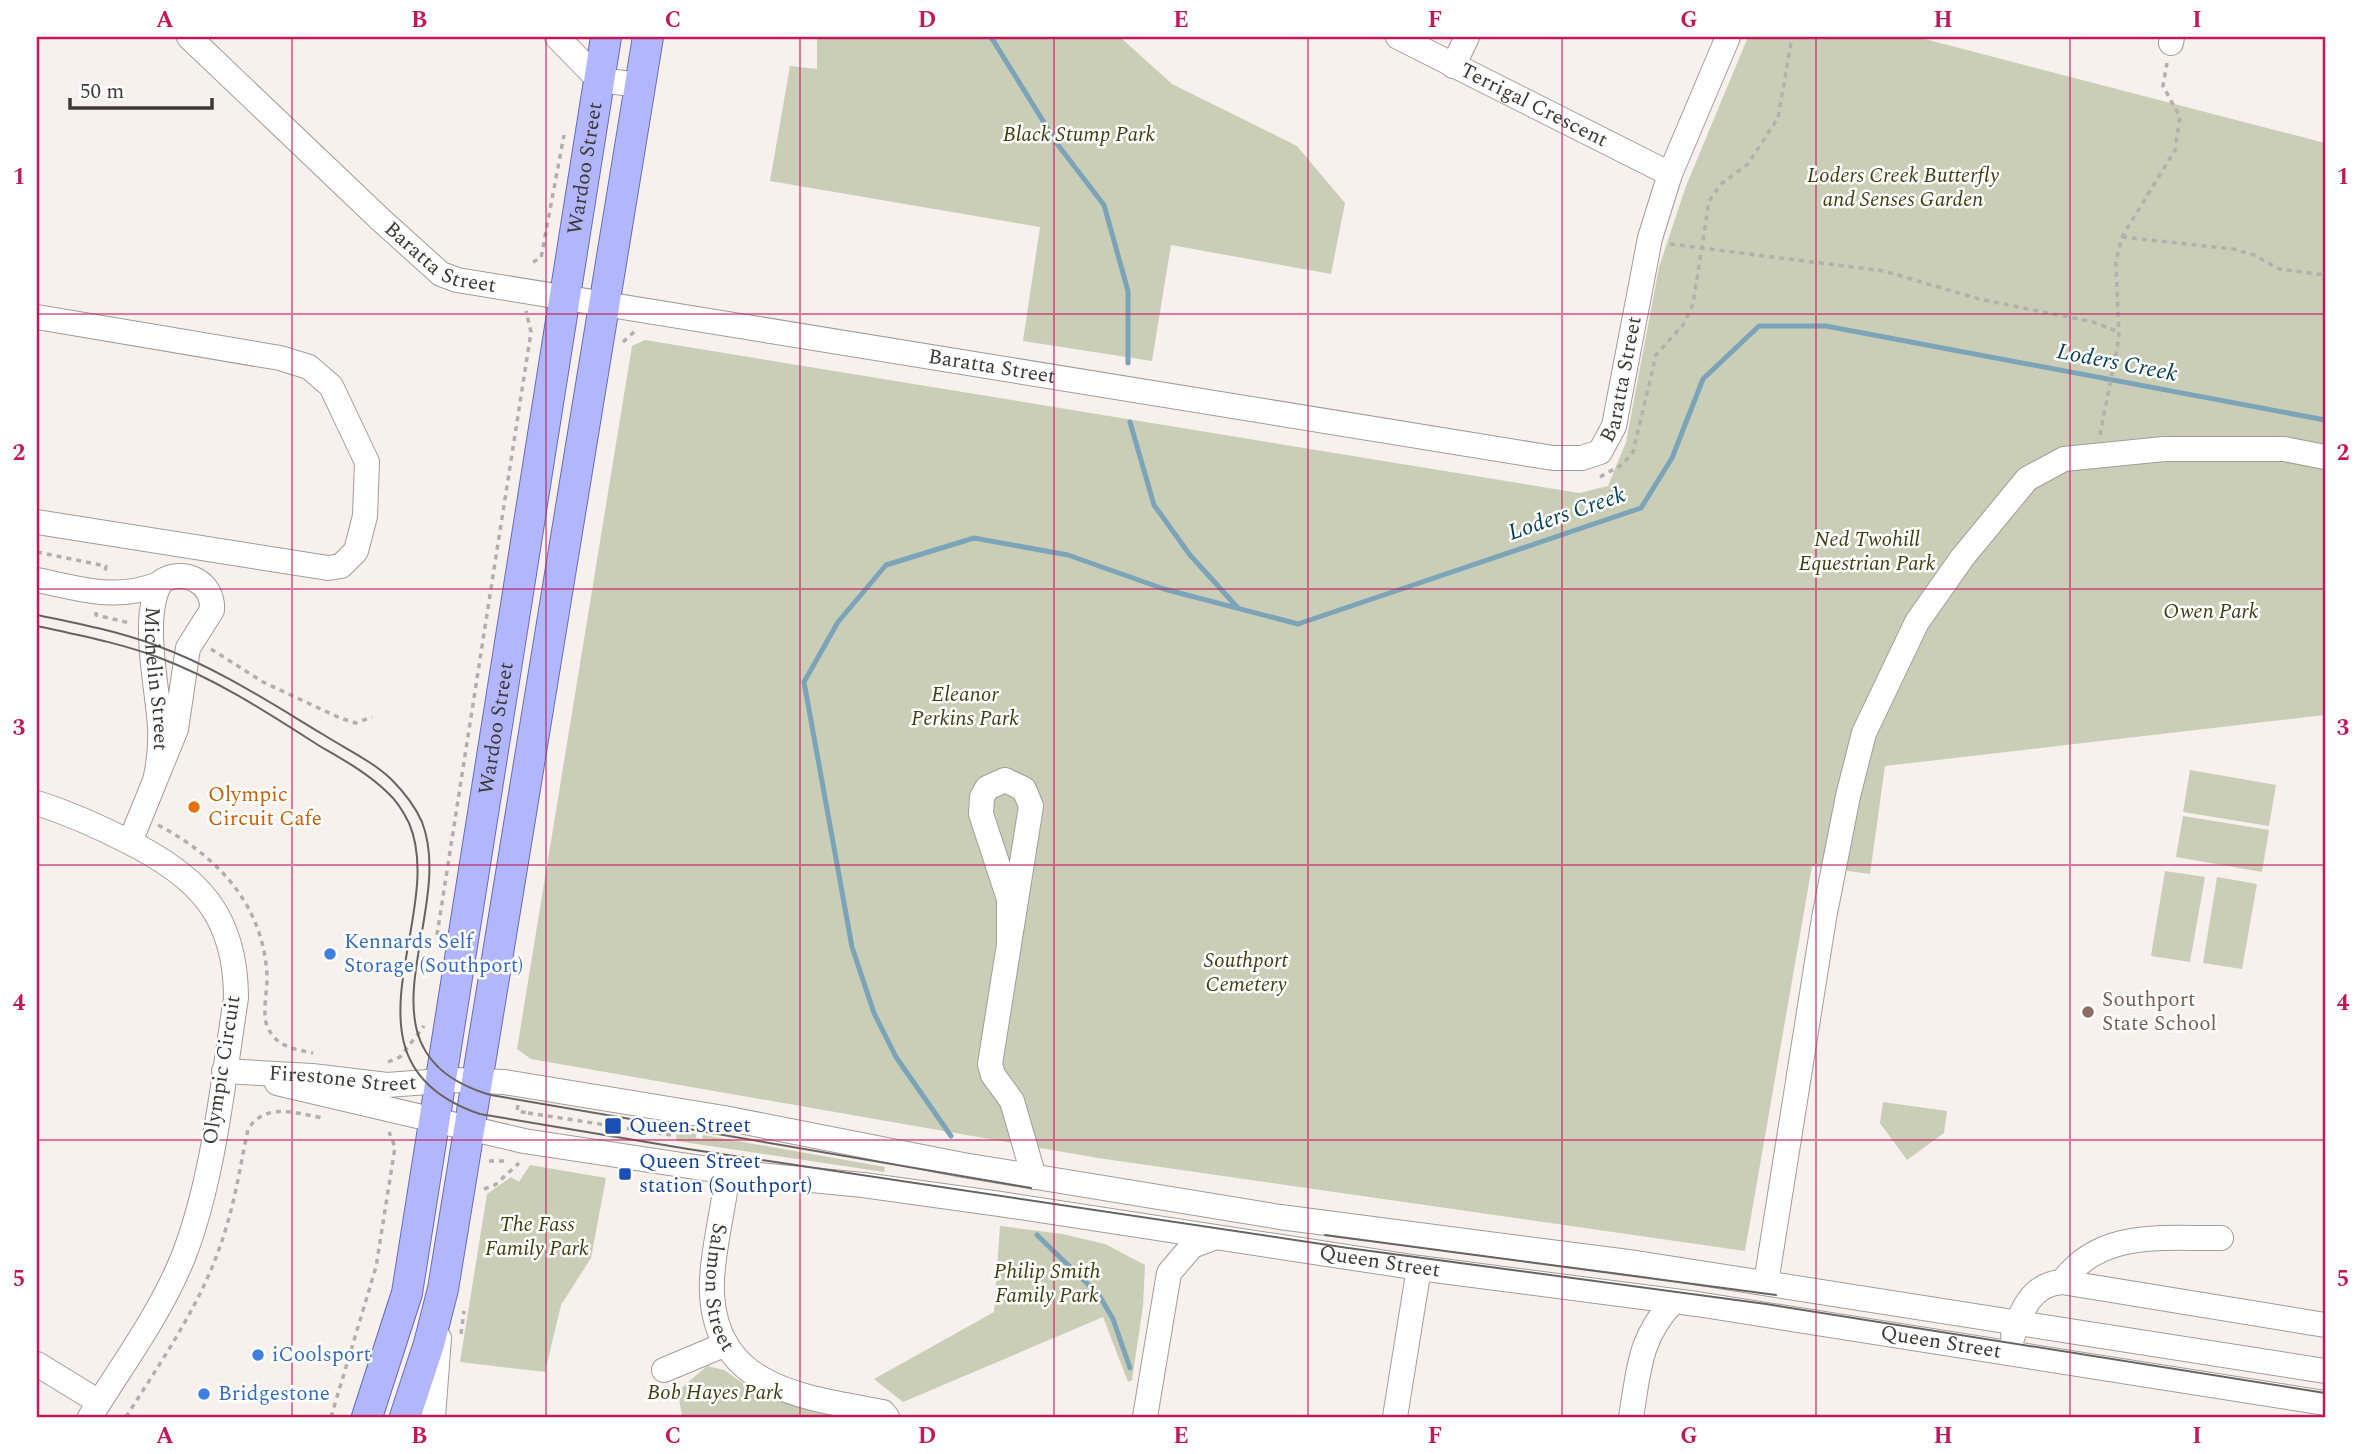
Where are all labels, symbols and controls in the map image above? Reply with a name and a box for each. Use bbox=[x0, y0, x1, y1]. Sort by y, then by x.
text: A bbox=[156, 3, 174, 38]
text: B bbox=[411, 3, 427, 38]
text: C bbox=[665, 3, 681, 38]
text: D bbox=[918, 3, 936, 38]
text: E bbox=[1173, 3, 1189, 38]
text: F bbox=[1428, 3, 1442, 38]
text: G bbox=[1680, 3, 1698, 38]
text: H bbox=[1933, 3, 1953, 38]
text: I bbox=[2192, 3, 2202, 38]
street label: Terrigal Crescent bbox=[1454, 55, 1613, 156]
scale bar bbox=[70, 66, 212, 110]
text: 50 m bbox=[80, 76, 124, 108]
street label: Wardoo Street bbox=[559, 100, 611, 237]
park label: Black Stump Park bbox=[1003, 119, 1155, 151]
text: 1 bbox=[13, 160, 25, 195]
park label: Loders Creek Butterfly and Senses Garden bbox=[1807, 160, 2000, 216]
text: 1 bbox=[2337, 160, 2349, 195]
street label: Baratta Street bbox=[377, 214, 498, 302]
street label: Baratta Street bbox=[1592, 314, 1651, 449]
water label: Loders Creek bbox=[2054, 334, 2181, 392]
street label: Baratta Street bbox=[926, 341, 1058, 393]
text: 2 bbox=[13, 436, 26, 471]
text: 2 bbox=[2337, 436, 2350, 471]
water label: Loders Creek bbox=[1503, 477, 1631, 550]
park label: Ned Twohill Equestrian Park bbox=[1798, 524, 1936, 580]
park label: Owen Park bbox=[2163, 596, 2259, 628]
street label: Michelin Street bbox=[135, 605, 176, 752]
street label: Wardoo Street bbox=[470, 660, 523, 797]
park label: Eleanor Perkins Park bbox=[911, 679, 1019, 735]
text: 3 bbox=[13, 711, 26, 746]
text: 3 bbox=[2337, 711, 2350, 746]
place label: Olympic Circuit Cafe bbox=[208, 779, 322, 835]
marker: Olympic Circuit Cafe bbox=[186, 799, 202, 815]
place label: Kennards Self Storage (Southport) bbox=[344, 926, 523, 982]
park label: Southport Cemetery bbox=[1204, 945, 1288, 1001]
marker: Kennards Self Storage (Southport) bbox=[322, 946, 338, 962]
place label: Southport State School bbox=[2102, 984, 2217, 1040]
text: 4 bbox=[13, 986, 26, 1021]
text: 4 bbox=[2337, 986, 2350, 1021]
street label: Olympic Circuit bbox=[194, 993, 250, 1147]
marker: Southport State School bbox=[2080, 1004, 2096, 1020]
street label: Firestone Street bbox=[268, 1058, 418, 1101]
place label: Queen Street bbox=[629, 1110, 751, 1142]
marker: Queen Street bbox=[603, 1116, 623, 1136]
place label: Queen Street station (Southport) bbox=[639, 1146, 812, 1202]
marker: Queen Street station (Southport) bbox=[617, 1166, 633, 1182]
park label: The Fass Family Park bbox=[485, 1209, 589, 1265]
street label: Salmon Street bbox=[696, 1221, 743, 1358]
street label: Queen Street bbox=[1317, 1237, 1442, 1287]
park label: Philip Smith Family Park bbox=[993, 1256, 1101, 1312]
text: 5 bbox=[13, 1262, 25, 1297]
text: 5 bbox=[2337, 1262, 2349, 1297]
street label: Queen Street bbox=[1878, 1317, 2003, 1368]
place label: iCoolsport bbox=[272, 1339, 371, 1371]
marker: iCoolsport bbox=[250, 1347, 266, 1363]
park label: Bob Hayes Park bbox=[647, 1377, 783, 1409]
place label: Bridgestone bbox=[218, 1378, 330, 1410]
marker: Bridgestone bbox=[196, 1386, 212, 1402]
text: A bbox=[156, 1419, 174, 1454]
text: B bbox=[411, 1419, 427, 1454]
text: C bbox=[665, 1419, 681, 1454]
text: D bbox=[918, 1419, 936, 1454]
text: E bbox=[1173, 1419, 1189, 1454]
text: F bbox=[1428, 1419, 1442, 1454]
text: G bbox=[1680, 1419, 1698, 1454]
text: H bbox=[1933, 1419, 1953, 1454]
text: I bbox=[2192, 1419, 2202, 1454]

